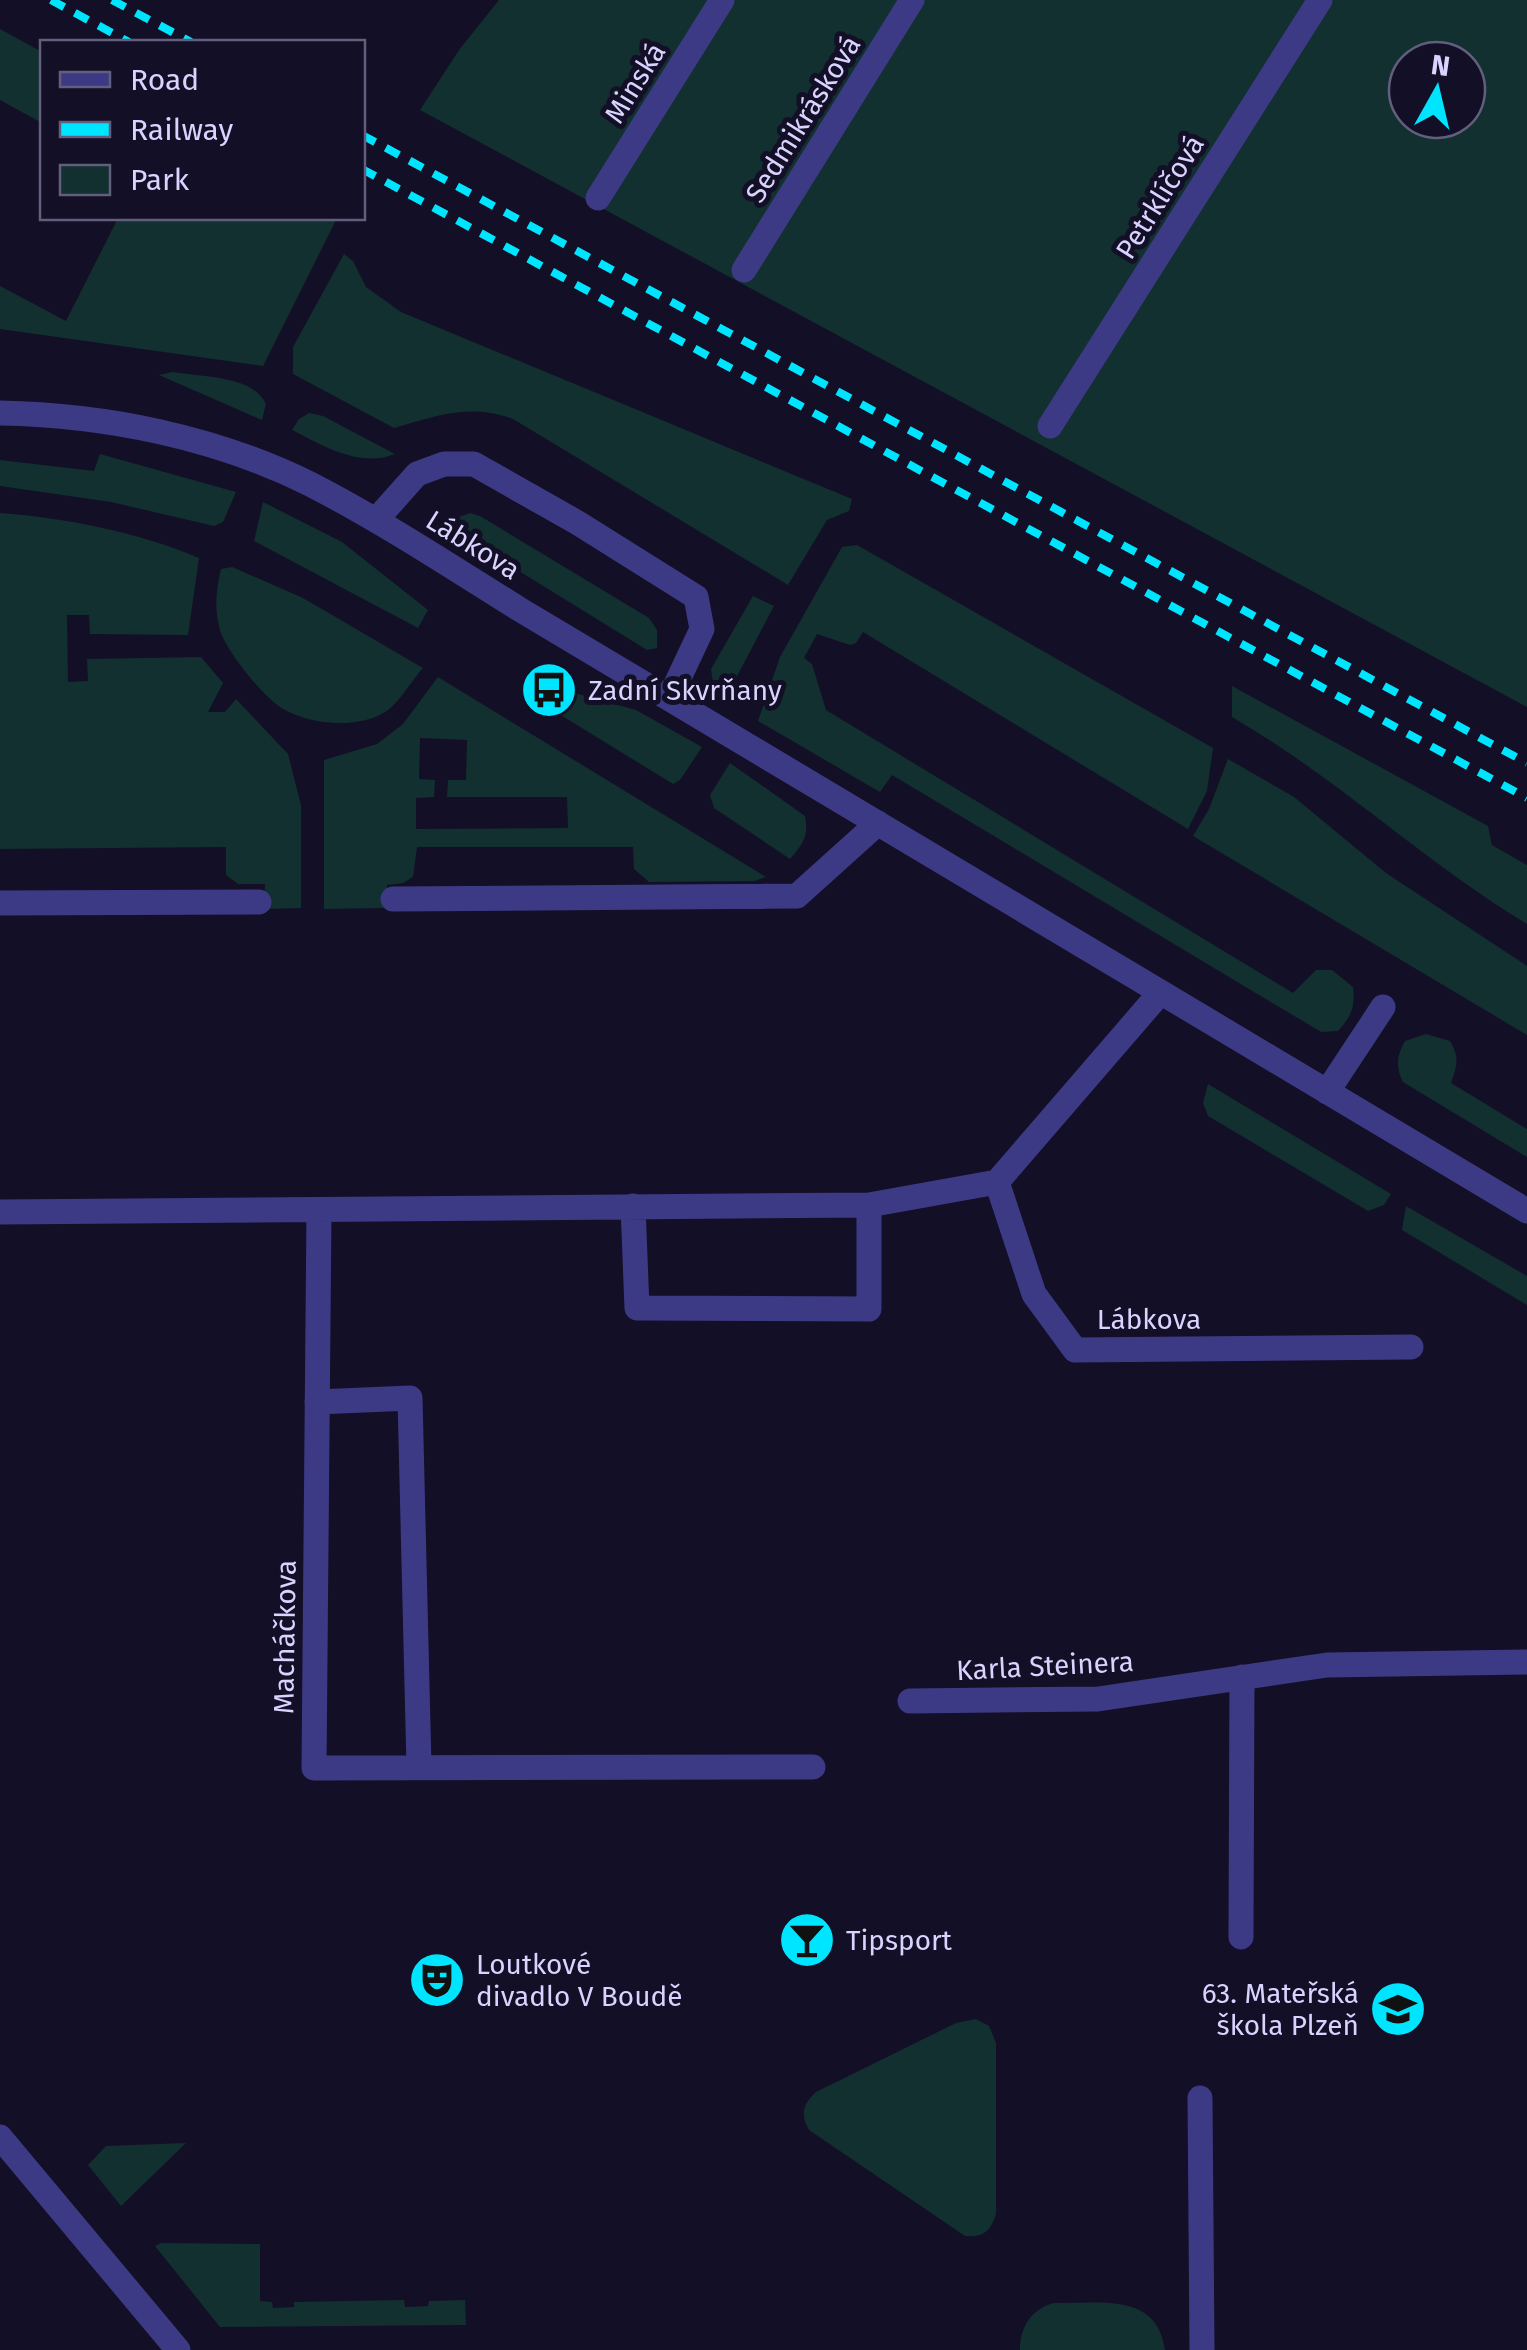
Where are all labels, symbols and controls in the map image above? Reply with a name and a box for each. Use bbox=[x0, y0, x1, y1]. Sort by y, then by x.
street label: Sedmikrásková bbox=[739, 30, 867, 208]
street label: Minská bbox=[598, 37, 672, 129]
legend bbox=[40, 40, 365, 220]
north arrow bbox=[1387, 40, 1487, 140]
text: N bbox=[1429, 48, 1452, 83]
text: Road bbox=[130, 62, 199, 98]
text: Railway bbox=[130, 112, 233, 148]
street label: Petrklíčová bbox=[1109, 129, 1211, 265]
text: Park bbox=[130, 162, 190, 198]
street label: Lábkova bbox=[420, 503, 526, 587]
bus stop icon: Zadní Skvrňany bbox=[519, 660, 579, 720]
place label: Zadní Skvrňany bbox=[588, 674, 782, 707]
street label: Lábkova bbox=[1097, 1303, 1201, 1336]
street label: Macháčkova bbox=[267, 1560, 303, 1714]
street label: Karla Steinera bbox=[955, 1645, 1135, 1687]
bar icon: Tipsport bbox=[777, 1910, 837, 1970]
place label: Tipsport bbox=[846, 1924, 953, 1957]
place label: Loutkové divadlo V Boudě bbox=[476, 1948, 682, 2013]
theatre icon: Loutkové divadlo V Boudě bbox=[407, 1950, 467, 2010]
place label: 63. Mateřská škola Plzeň bbox=[1202, 1977, 1359, 2042]
school or university icon: 63. Mateřská škola Plzeň bbox=[1368, 1979, 1428, 2039]

